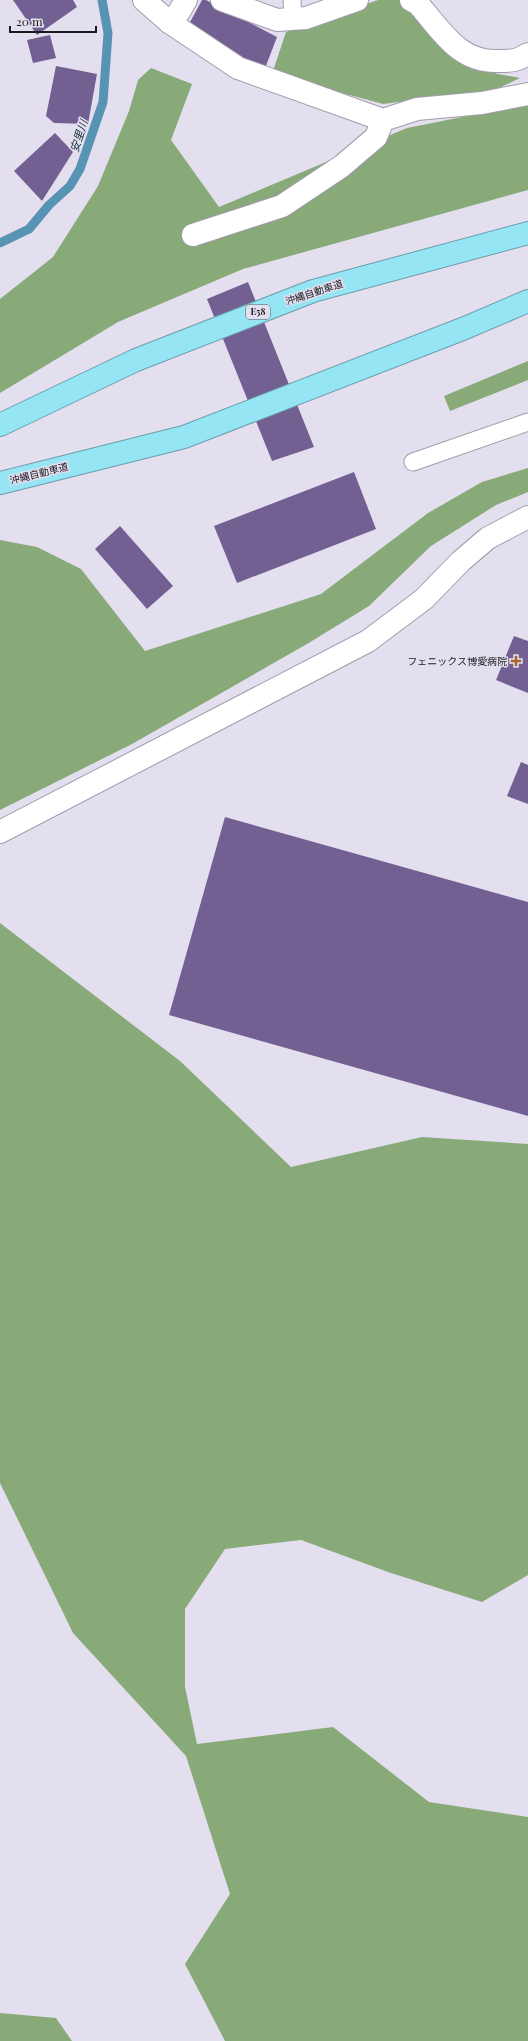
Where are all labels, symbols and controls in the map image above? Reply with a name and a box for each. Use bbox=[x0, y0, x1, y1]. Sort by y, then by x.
scale bar bbox=[10, 8, 96, 34]
text: 20 m bbox=[16, 13, 43, 29]
water label: 安里川 bbox=[66, 117, 91, 154]
street label: 沖縄自動車道 bbox=[283, 276, 345, 308]
road number: E58 bbox=[246, 305, 270, 319]
street label: 沖縄自動車道 bbox=[8, 459, 70, 487]
place label: フェニックス博愛病院 bbox=[407, 654, 507, 668]
marker: フェニックス博愛病院 bbox=[510, 655, 522, 667]

